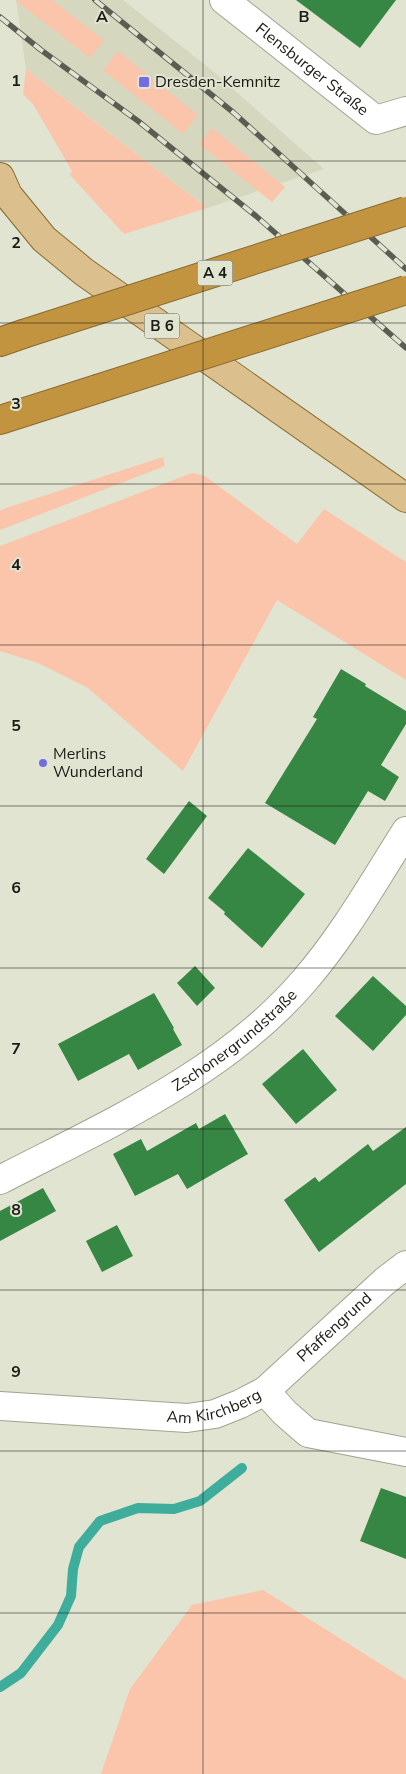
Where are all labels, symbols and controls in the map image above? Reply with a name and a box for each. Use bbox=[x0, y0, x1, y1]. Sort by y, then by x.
text: A bbox=[96, 6, 108, 28]
text: B bbox=[298, 6, 310, 28]
street label: Flensburger Straße bbox=[251, 18, 373, 121]
text: 1 bbox=[11, 70, 21, 92]
place label: Dresden-Kemnitz bbox=[155, 71, 280, 93]
marker: Dresden-Kemnitz bbox=[137, 75, 151, 89]
text: 2 bbox=[11, 232, 21, 254]
road number: A 4 bbox=[198, 260, 232, 286]
road number: B 6 bbox=[144, 314, 180, 338]
text: 3 bbox=[11, 393, 21, 415]
text: 4 bbox=[11, 554, 21, 576]
text: 5 bbox=[11, 715, 21, 737]
place label: Merlins Wunderland bbox=[53, 743, 143, 783]
marker: Merlins Wunderland bbox=[37, 757, 49, 769]
text: 6 bbox=[11, 877, 21, 899]
street label: Zschonergrundstraße bbox=[168, 985, 302, 1097]
text: 7 bbox=[11, 1038, 21, 1060]
text: 8 bbox=[11, 1199, 21, 1221]
street label: Pfaffengrund bbox=[292, 1287, 377, 1367]
text: 9 bbox=[11, 1361, 21, 1383]
street label: Am Kirchberg bbox=[166, 1384, 265, 1429]

